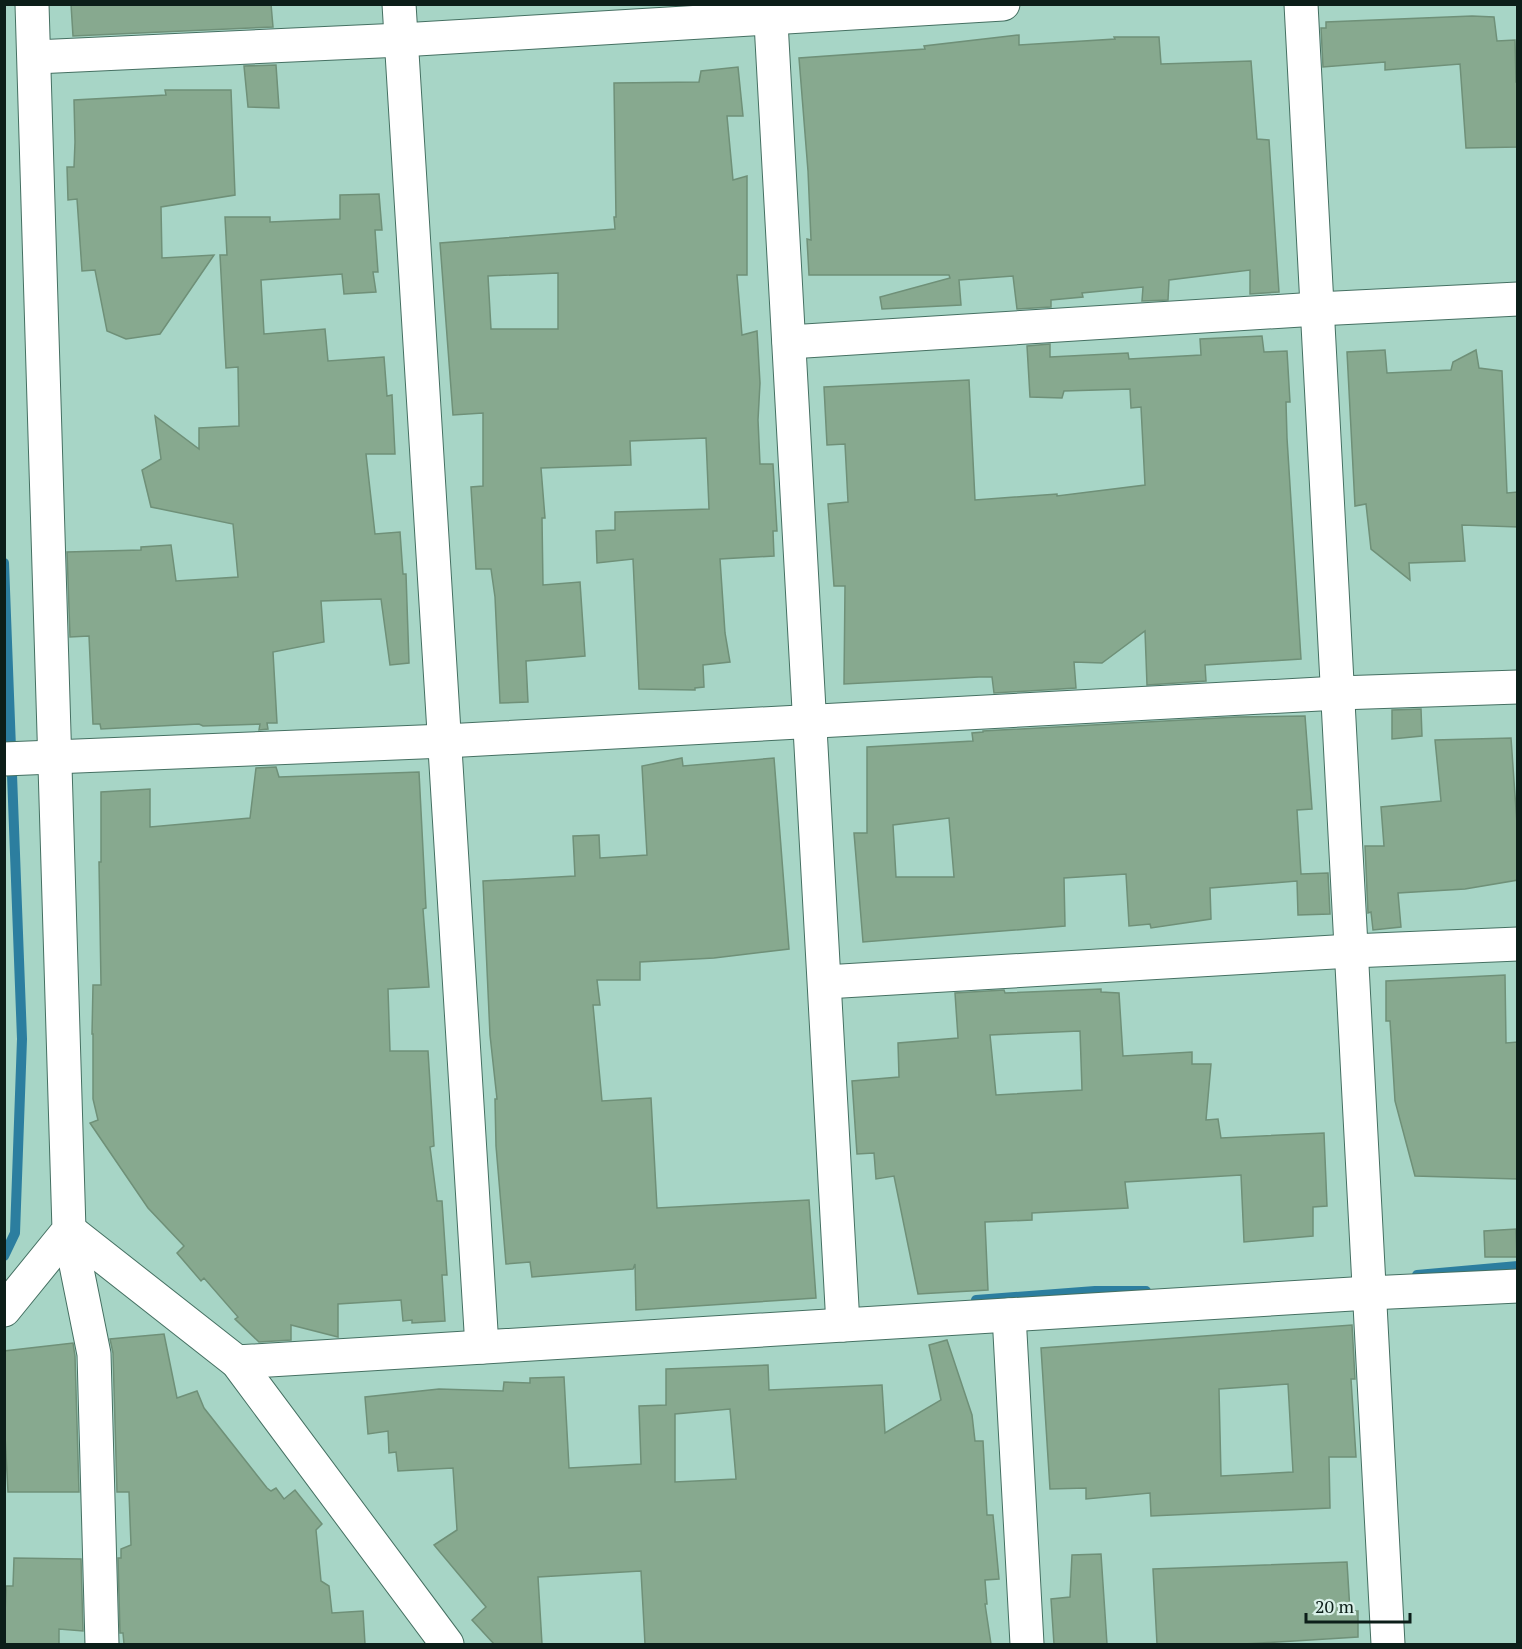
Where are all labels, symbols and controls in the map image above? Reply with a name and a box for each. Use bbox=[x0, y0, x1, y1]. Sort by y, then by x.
scale bar bbox=[1306, 1586, 1410, 1624]
text: 20 m bbox=[1315, 1594, 1355, 1618]

